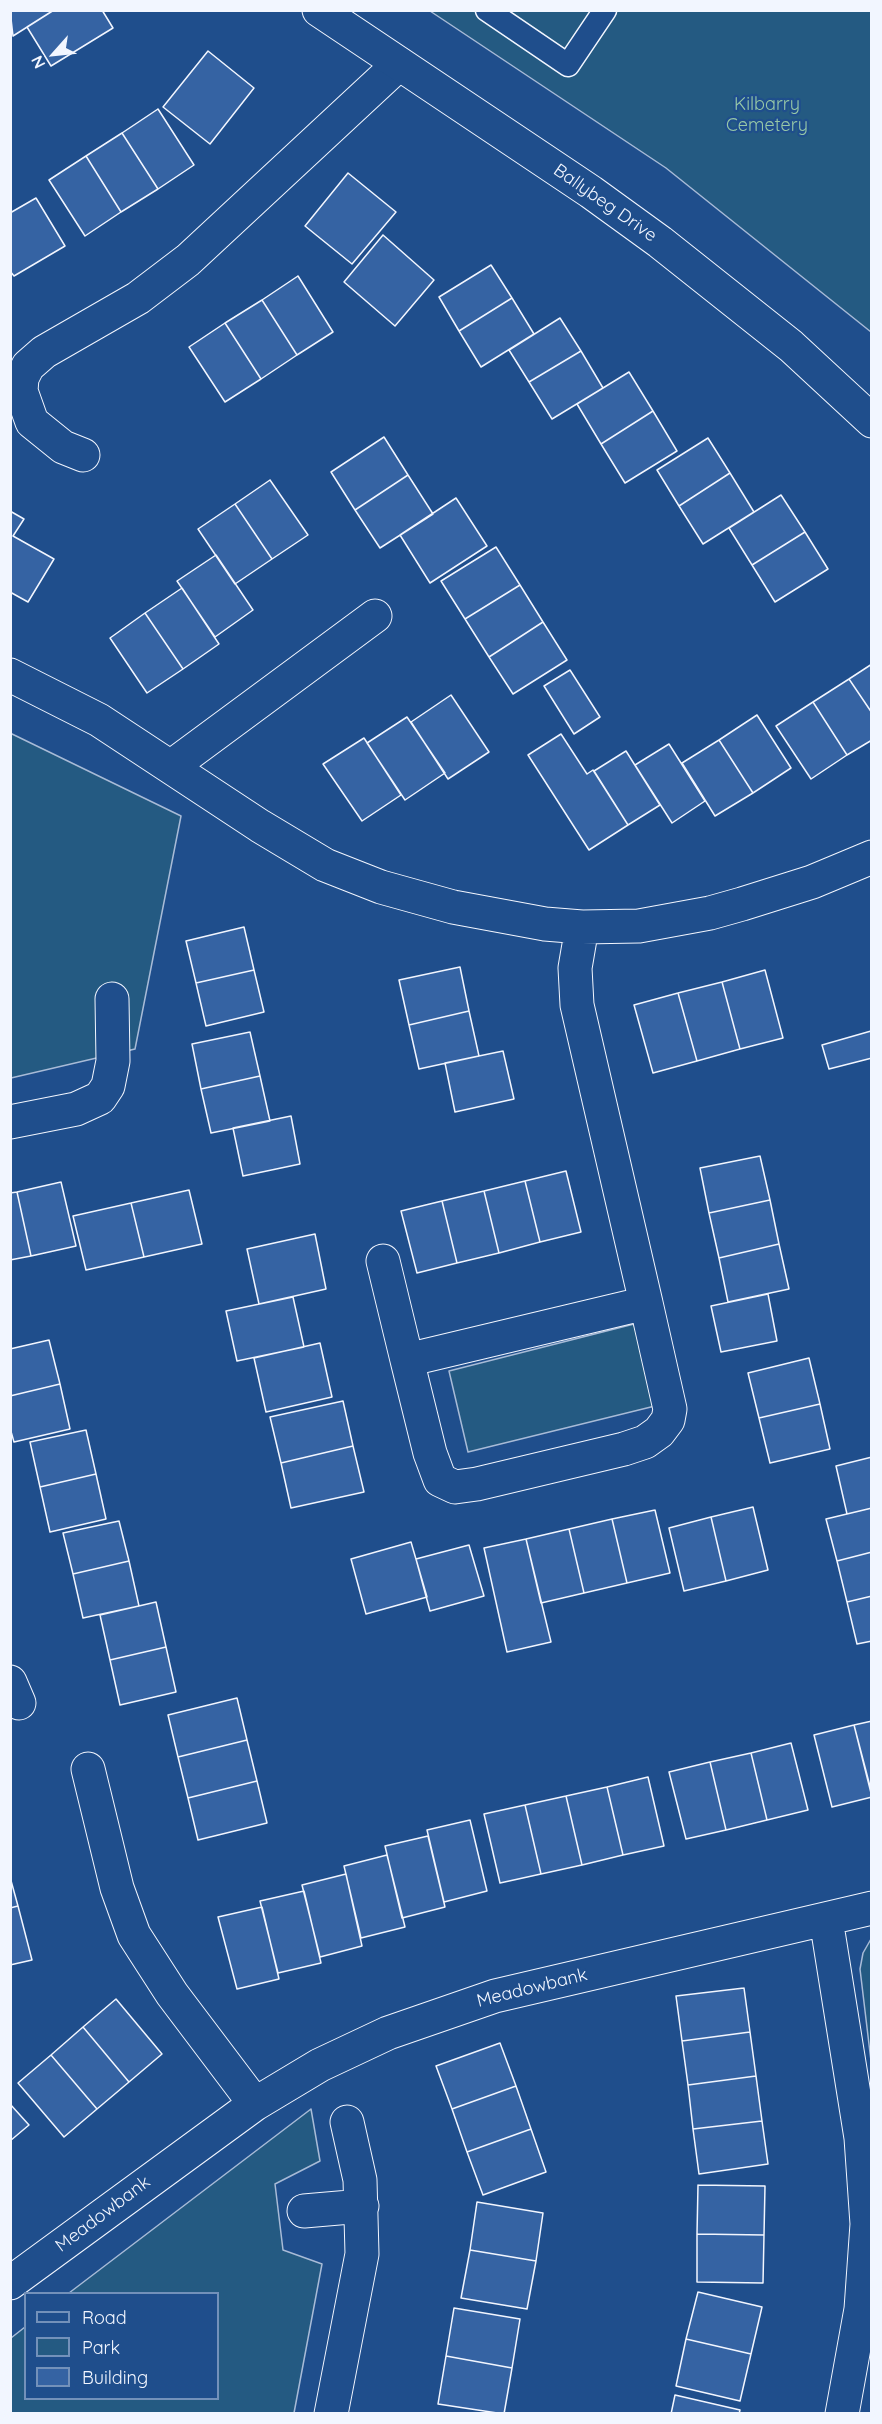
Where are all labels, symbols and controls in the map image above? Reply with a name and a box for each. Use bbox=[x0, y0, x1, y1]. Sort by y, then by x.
north arrow bbox=[24, 24, 84, 84]
text: N bbox=[26, 52, 50, 72]
park label: Kilbarry Cemetery bbox=[726, 94, 808, 136]
street label: Ballybeg Drive bbox=[549, 159, 661, 247]
street label: Meadowbank bbox=[474, 1964, 590, 2012]
street label: Meadowbank bbox=[51, 2171, 155, 2257]
legend bbox=[24, 2292, 219, 2400]
text: Road bbox=[82, 2306, 127, 2329]
text: Park bbox=[82, 2336, 120, 2359]
text: Building bbox=[82, 2366, 148, 2389]

